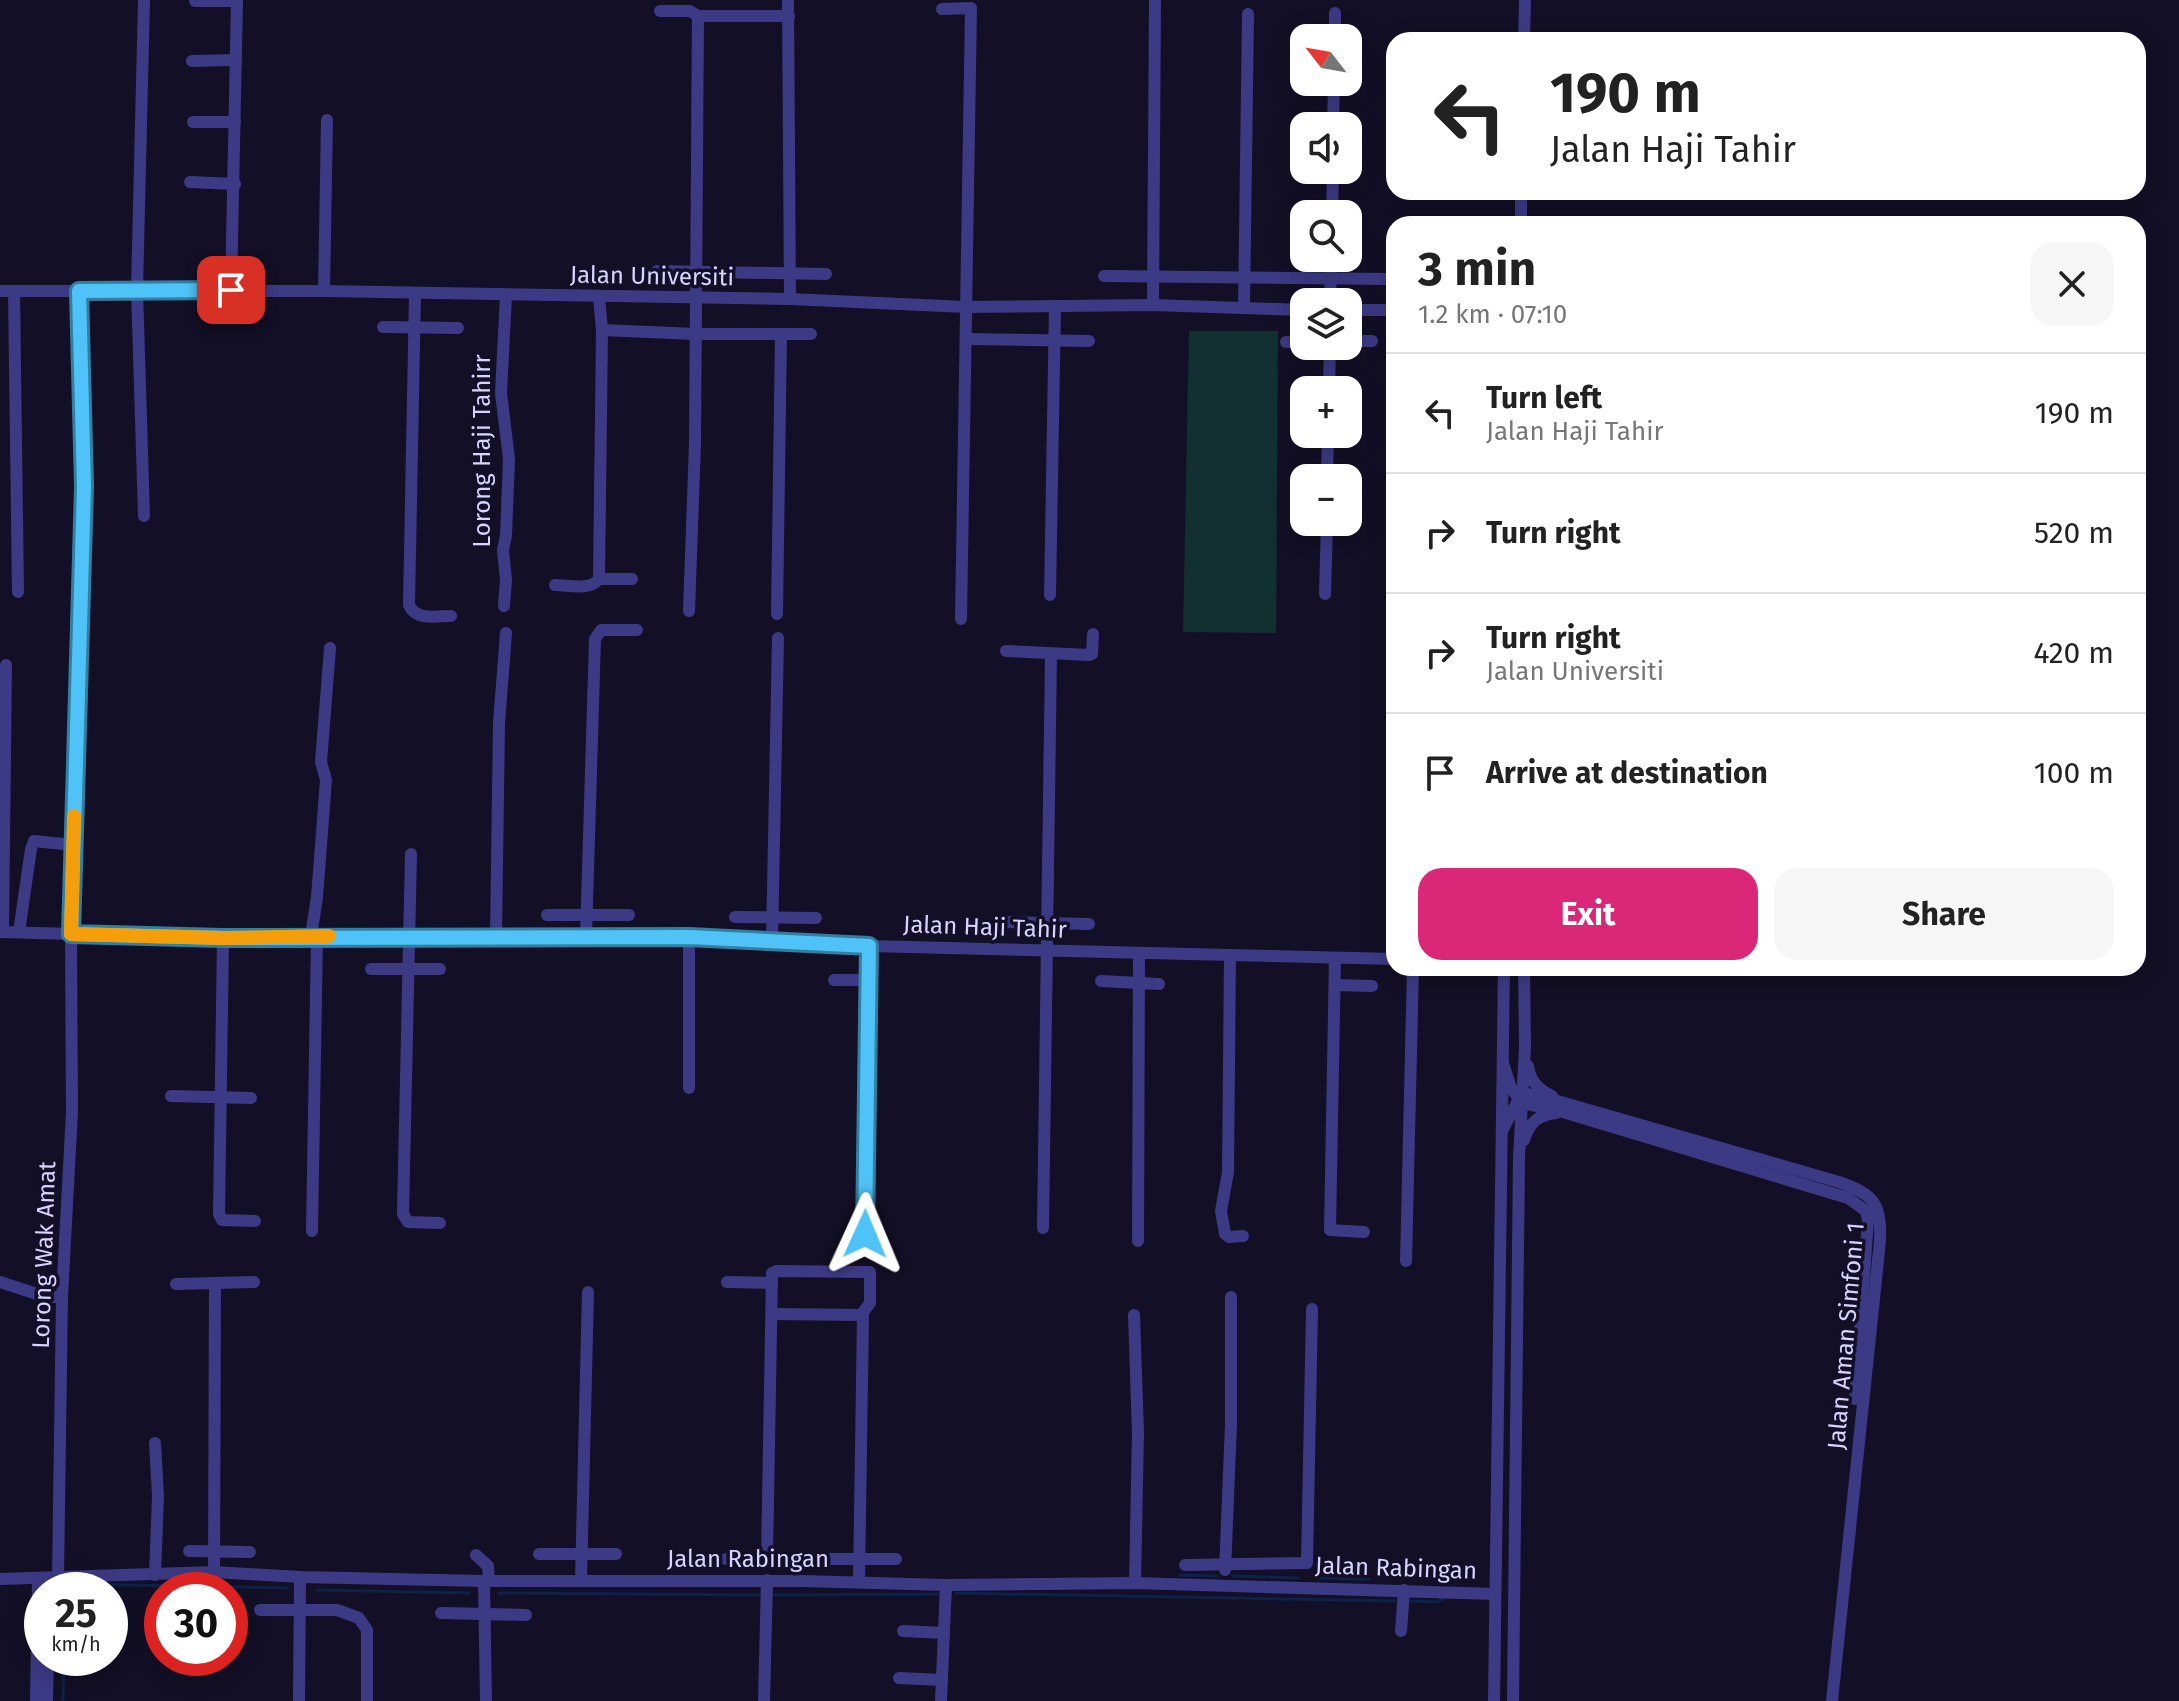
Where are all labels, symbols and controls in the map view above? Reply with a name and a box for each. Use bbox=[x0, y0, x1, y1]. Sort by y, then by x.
north arrow bbox=[1290, 24, 1362, 96]
map controls bbox=[1290, 24, 1362, 536]
text: 190 m bbox=[1550, 60, 1701, 127]
icon: left bbox=[1418, 64, 1522, 168]
button: sound bbox=[1290, 112, 1362, 184]
text: Jalan Haji Tahir bbox=[1550, 128, 1796, 172]
button: search bbox=[1290, 200, 1362, 272]
text: 3 min bbox=[1418, 240, 1536, 298]
button: close bbox=[2030, 242, 2114, 326]
pin bbox=[197, 256, 265, 324]
street label: Jalan Universiti bbox=[570, 261, 734, 291]
icon: arrive bbox=[209, 268, 253, 312]
button: layers bbox=[1290, 288, 1362, 360]
text: 1.2 km · 07:10 bbox=[1418, 299, 1567, 330]
street label: Lorong Haji Tahirr bbox=[468, 354, 496, 548]
button: + bbox=[1290, 376, 1362, 448]
text: Turn left bbox=[1486, 380, 1602, 416]
icon: left bbox=[1418, 391, 1462, 435]
text: 190 m bbox=[2035, 395, 2114, 431]
text: Jalan Haji Tahir bbox=[1486, 416, 1664, 447]
button: − bbox=[1290, 464, 1362, 536]
icon: right bbox=[1418, 511, 1462, 555]
text: Turn right bbox=[1486, 515, 1621, 551]
text: 520 m bbox=[2034, 515, 2114, 551]
text: Turn right bbox=[1486, 620, 1621, 656]
icon: right bbox=[1418, 631, 1462, 675]
text: 420 m bbox=[2033, 635, 2114, 671]
text: Jalan Universiti bbox=[1486, 656, 1664, 687]
icon: arrive bbox=[1418, 751, 1462, 795]
text: Arrive at destination bbox=[1486, 755, 1768, 791]
text: 100 m bbox=[2034, 755, 2114, 791]
button: Exit bbox=[1418, 868, 1758, 960]
button: Share bbox=[1774, 868, 2114, 960]
street label: Jalan Haji Tahir bbox=[903, 910, 1068, 944]
street label: Lorong Wak Amat bbox=[27, 1160, 61, 1349]
position arrow bbox=[823, 1192, 907, 1276]
street label: Jalan Aman Simfoni 1 bbox=[1822, 1221, 1870, 1451]
street label: Jalan Rabingan bbox=[667, 1545, 829, 1573]
street label: Jalan Rabingan bbox=[1315, 1551, 1477, 1585]
speed limit sign: 30 bbox=[144, 1572, 248, 1676]
text: 25 bbox=[55, 1590, 97, 1638]
text: km/h bbox=[51, 1632, 101, 1656]

